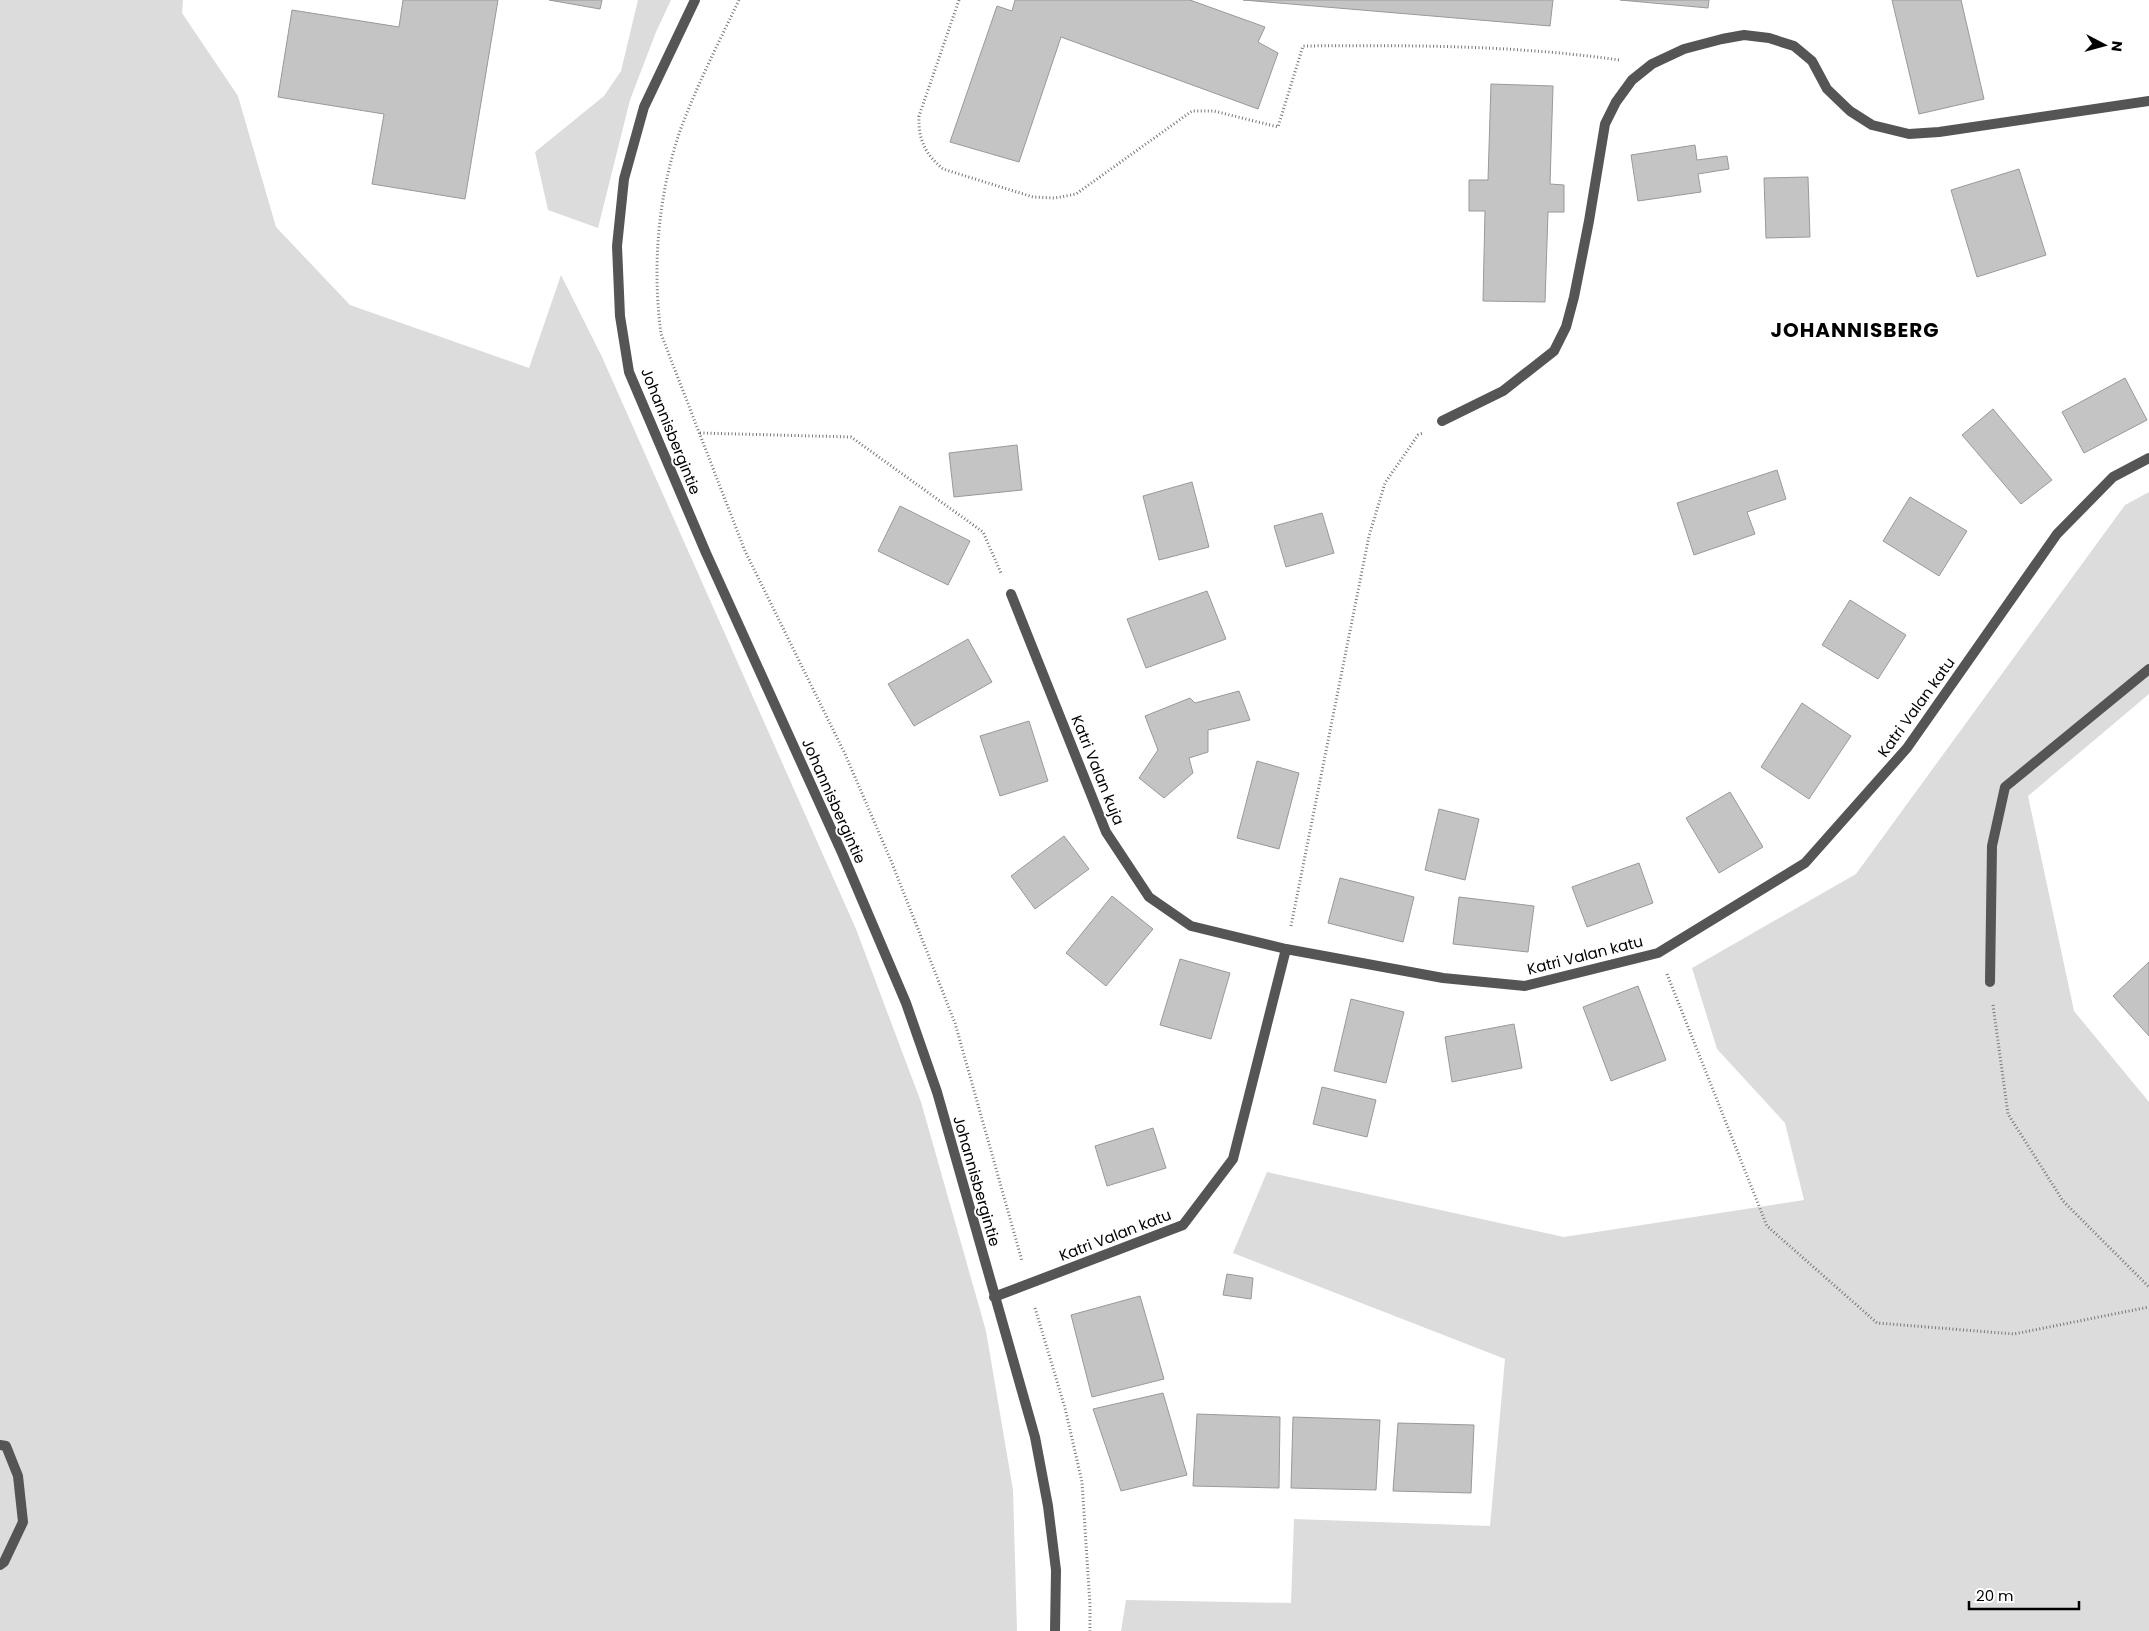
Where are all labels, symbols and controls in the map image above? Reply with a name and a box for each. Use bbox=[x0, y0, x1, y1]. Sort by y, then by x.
north arrow bbox=[2079, 20, 2129, 70]
text: N bbox=[2106, 40, 2127, 53]
district label: JOHANNISBERG bbox=[1770, 316, 1940, 344]
street label: Johannisbergintie bbox=[636, 365, 706, 497]
street label: Katri Valan katu bbox=[1873, 653, 1959, 761]
street label: Katri Valan kuja bbox=[1066, 712, 1130, 828]
street label: Johannisbergintie bbox=[797, 735, 871, 867]
street label: Katri Valan katu bbox=[1525, 930, 1645, 980]
street label: Johannisbergintie bbox=[948, 1113, 1006, 1249]
street label: Katri Valan katu bbox=[1056, 1204, 1174, 1266]
scale bar bbox=[1969, 1578, 2079, 1610]
text: 20 m bbox=[1976, 1585, 2014, 1606]

